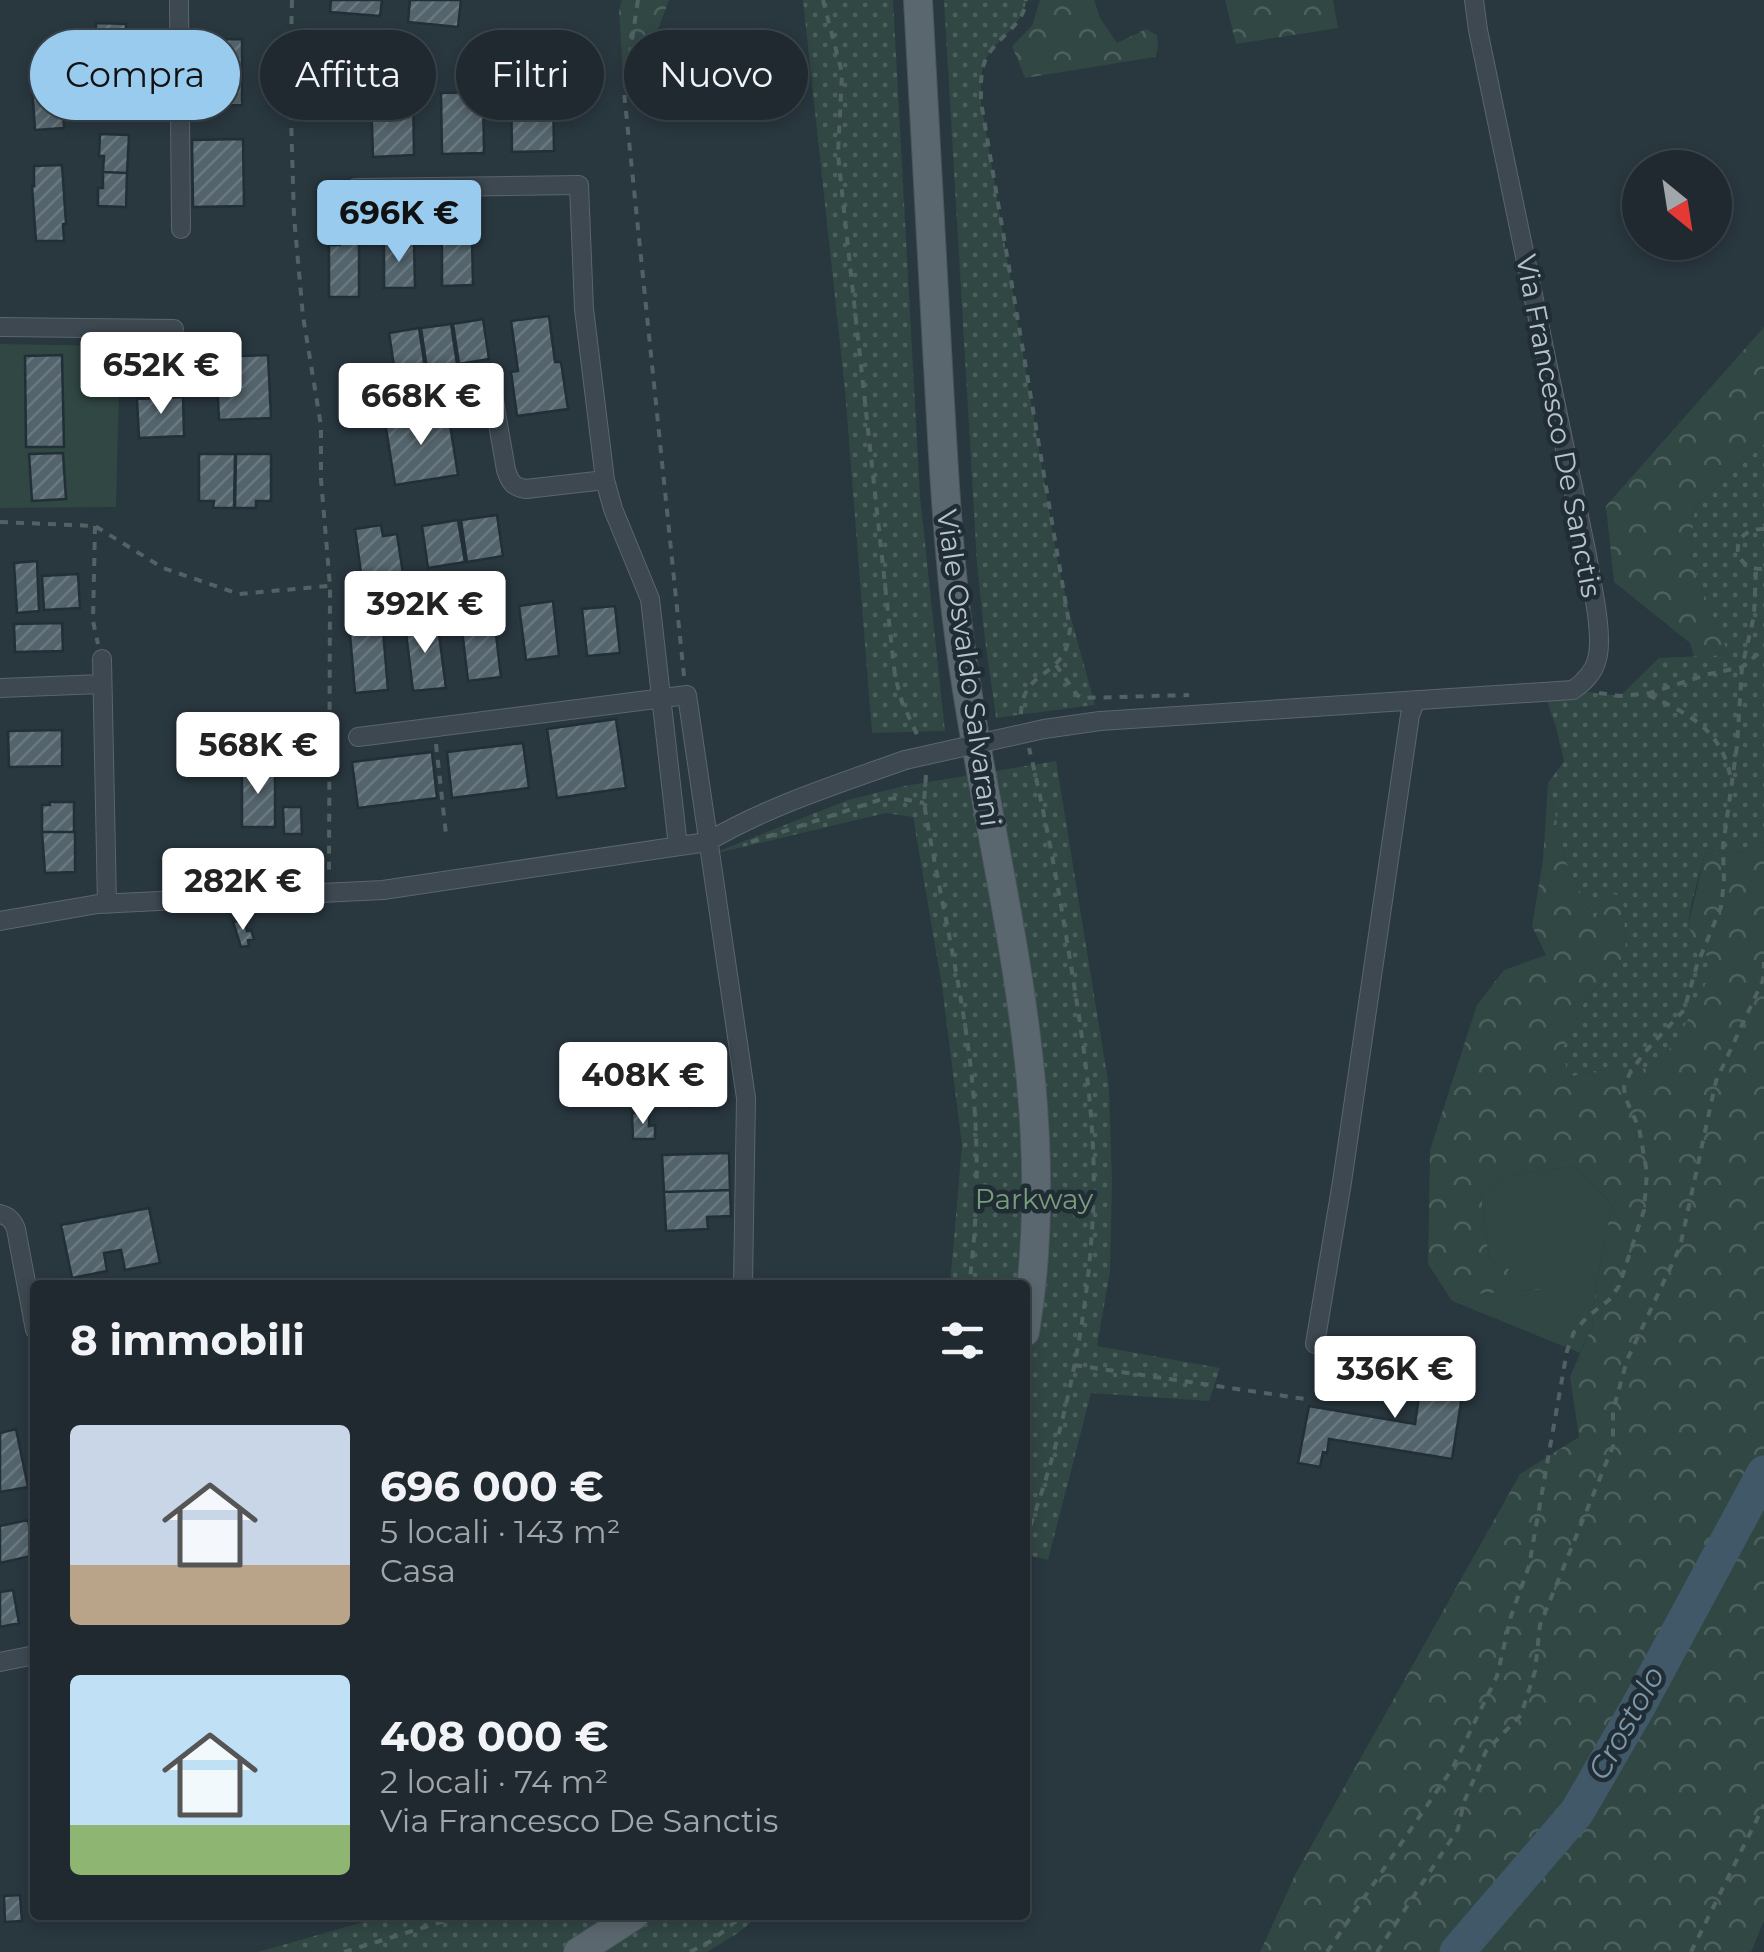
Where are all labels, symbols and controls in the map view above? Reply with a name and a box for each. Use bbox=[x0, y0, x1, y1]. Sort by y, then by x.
chip: Compra bbox=[30, 30, 240, 120]
chip: Affitta bbox=[260, 30, 436, 120]
chip: Filtri bbox=[456, 30, 604, 120]
chip: Nuovo bbox=[624, 30, 808, 120]
north arrow bbox=[1622, 150, 1732, 260]
map controls bbox=[1622, 150, 1732, 260]
pin: 696K € bbox=[318, 180, 480, 265]
text: 696K € bbox=[339, 193, 459, 232]
street label: Via Francesco De Sanctis bbox=[1509, 252, 1609, 600]
pin: 652K € bbox=[80, 332, 242, 417]
text: 652K € bbox=[103, 345, 219, 384]
pin: 668K € bbox=[340, 363, 502, 448]
text: 668K € bbox=[361, 376, 481, 415]
street label: Viale Osvaldo Salvarani bbox=[930, 507, 1008, 829]
pin: 392K € bbox=[344, 571, 506, 656]
text: 392K € bbox=[367, 584, 483, 623]
pin: 568K € bbox=[177, 712, 339, 797]
text: 568K € bbox=[198, 725, 318, 764]
pin: 282K € bbox=[162, 848, 324, 933]
text: 282K € bbox=[184, 861, 302, 900]
pin: 408K € bbox=[562, 1042, 724, 1127]
text: 408K € bbox=[581, 1055, 705, 1094]
park label: Parkway bbox=[975, 1182, 1094, 1216]
icon: filters bbox=[935, 1313, 990, 1368]
text: 8 immobili bbox=[70, 1314, 305, 1366]
pin: 336K € bbox=[1314, 1336, 1476, 1421]
text: 336K € bbox=[1337, 1349, 1453, 1388]
text: 696 000 € bbox=[380, 1460, 604, 1512]
icon: home bbox=[150, 1465, 270, 1585]
text: 5 locali · 143 m² bbox=[380, 1512, 620, 1551]
text: Casa bbox=[380, 1551, 456, 1590]
water label: Crostolo bbox=[1580, 1660, 1672, 1786]
text: 408 000 € bbox=[380, 1710, 609, 1762]
icon: home bbox=[150, 1715, 270, 1835]
text: 2 locali · 74 m² bbox=[380, 1762, 608, 1801]
text: Via Francesco De Sanctis bbox=[380, 1801, 778, 1840]

